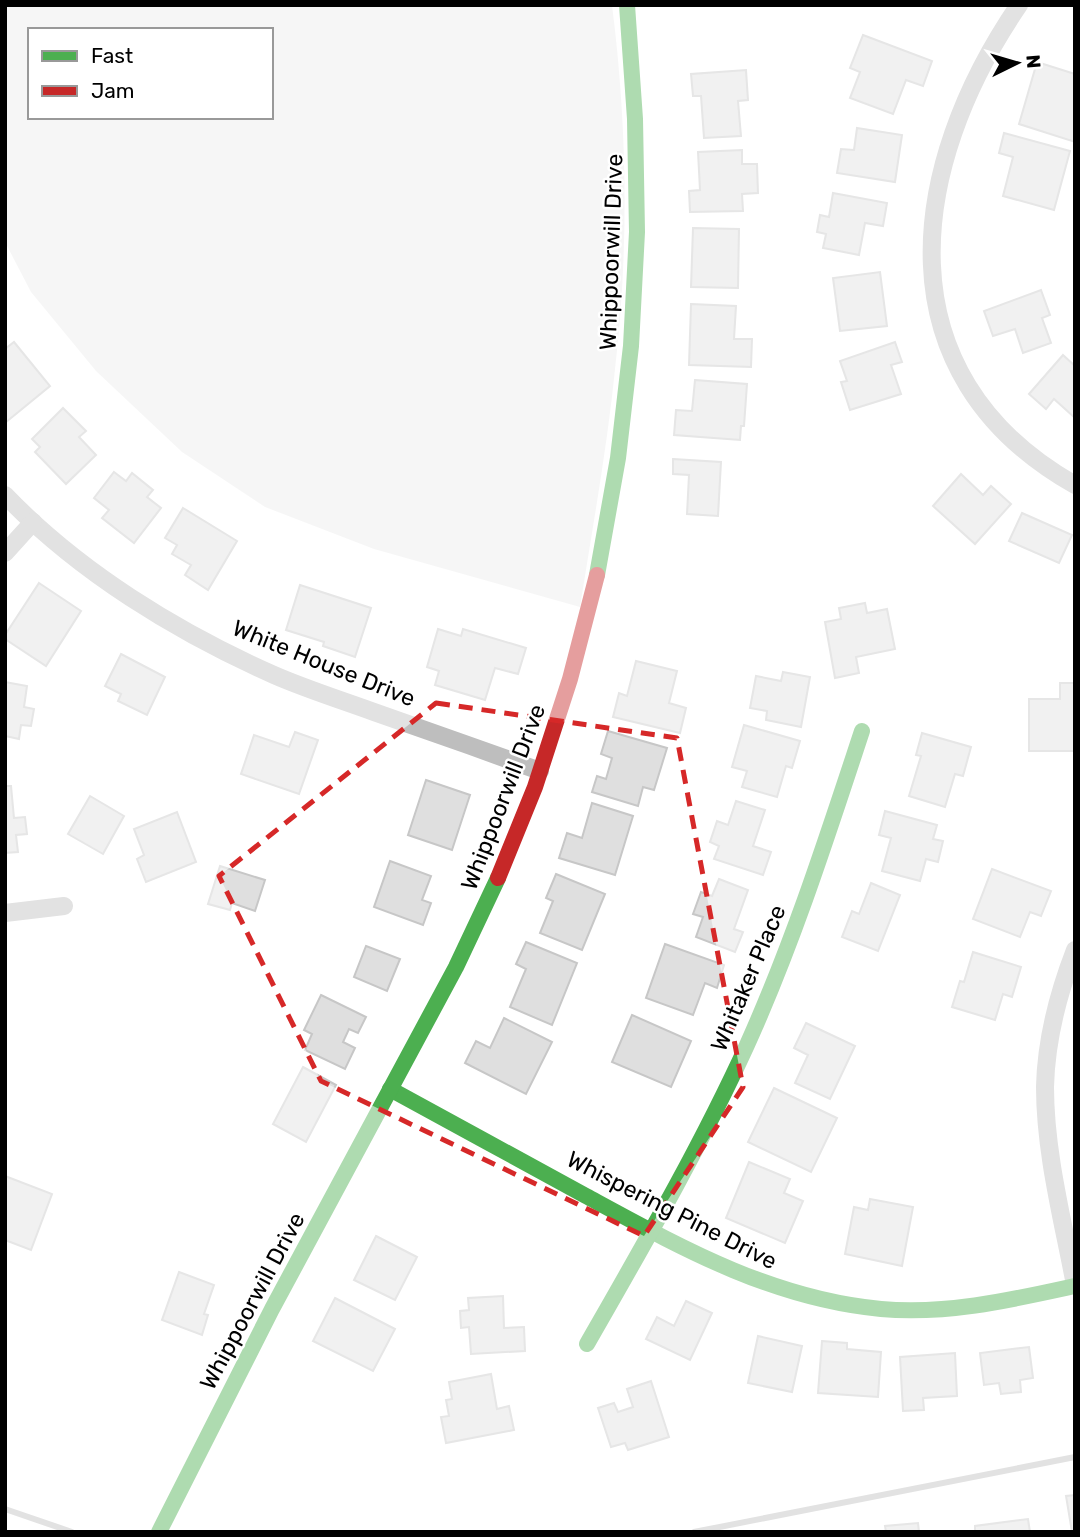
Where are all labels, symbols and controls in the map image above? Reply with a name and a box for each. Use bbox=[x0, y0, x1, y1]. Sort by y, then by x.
legend bbox=[28, 28, 273, 119]
north arrow bbox=[982, 28, 1052, 98]
text: Fast bbox=[91, 43, 133, 68]
text: N bbox=[1021, 54, 1045, 69]
text: Jam bbox=[91, 78, 135, 103]
street label: Whippoorwill Drive bbox=[594, 153, 628, 351]
street label: White House Drive bbox=[229, 614, 419, 712]
street label: Whippoorwill Drive bbox=[455, 700, 551, 894]
street label: Whitaker Place bbox=[705, 901, 791, 1055]
street label: Whispering Pine Drive bbox=[562, 1145, 782, 1275]
street label: Whippoorwill Drive bbox=[193, 1208, 311, 1394]

